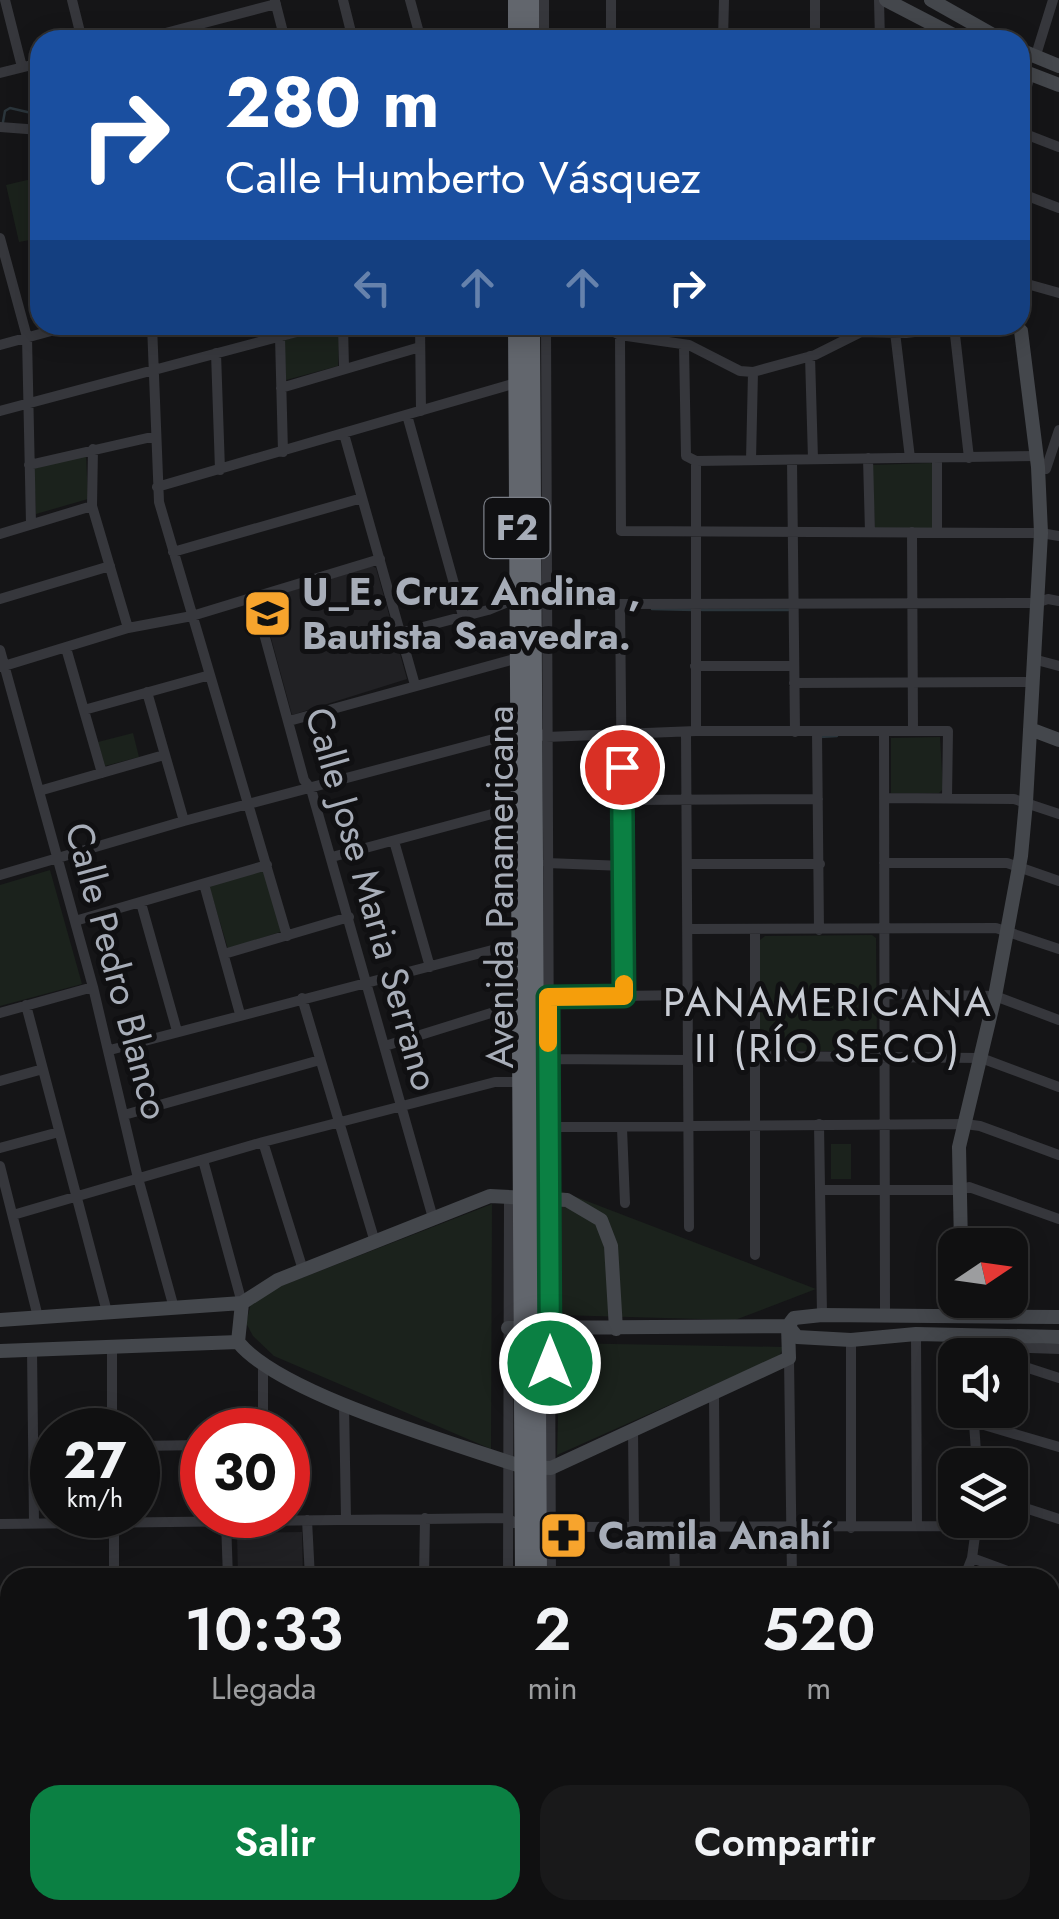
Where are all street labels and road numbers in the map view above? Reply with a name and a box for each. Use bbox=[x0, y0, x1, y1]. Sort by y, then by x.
road number: F2 bbox=[484, 498, 550, 558]
street label: Calle Jose Maria Serrano bbox=[291, 701, 453, 1097]
street label: Avenida Panamericana bbox=[472, 705, 527, 1069]
street label: Calle Pedro Blanco bbox=[51, 816, 184, 1125]

